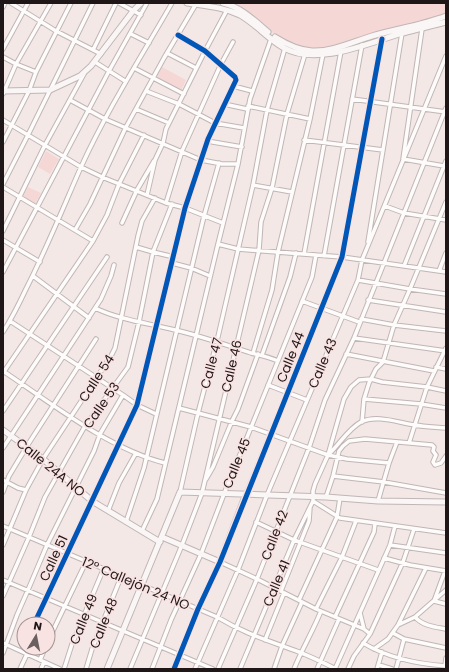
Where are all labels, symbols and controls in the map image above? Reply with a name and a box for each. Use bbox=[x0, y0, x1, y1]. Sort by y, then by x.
street label: Calle 44 bbox=[272, 329, 309, 385]
street label: Calle 43 bbox=[303, 335, 341, 391]
street label: Calle 47 bbox=[196, 336, 227, 391]
street label: Calle 46 bbox=[216, 338, 247, 394]
street label: Calle 54 bbox=[74, 351, 119, 406]
street label: Calle 53 bbox=[79, 378, 124, 432]
street label: Calle 24A NO bbox=[12, 434, 89, 501]
street label: Calle 45 bbox=[218, 435, 255, 491]
street label: Calle 42 bbox=[256, 507, 293, 563]
street label: Calle 51 bbox=[34, 532, 72, 584]
street label: 12° Callejón 24 NO bbox=[79, 552, 193, 615]
street label: Calle 41 bbox=[258, 557, 295, 610]
street label: Calle 49 bbox=[65, 591, 102, 647]
street label: Calle 48 bbox=[85, 595, 122, 651]
north arrow bbox=[16, 616, 56, 656]
text: N bbox=[32, 618, 43, 635]

